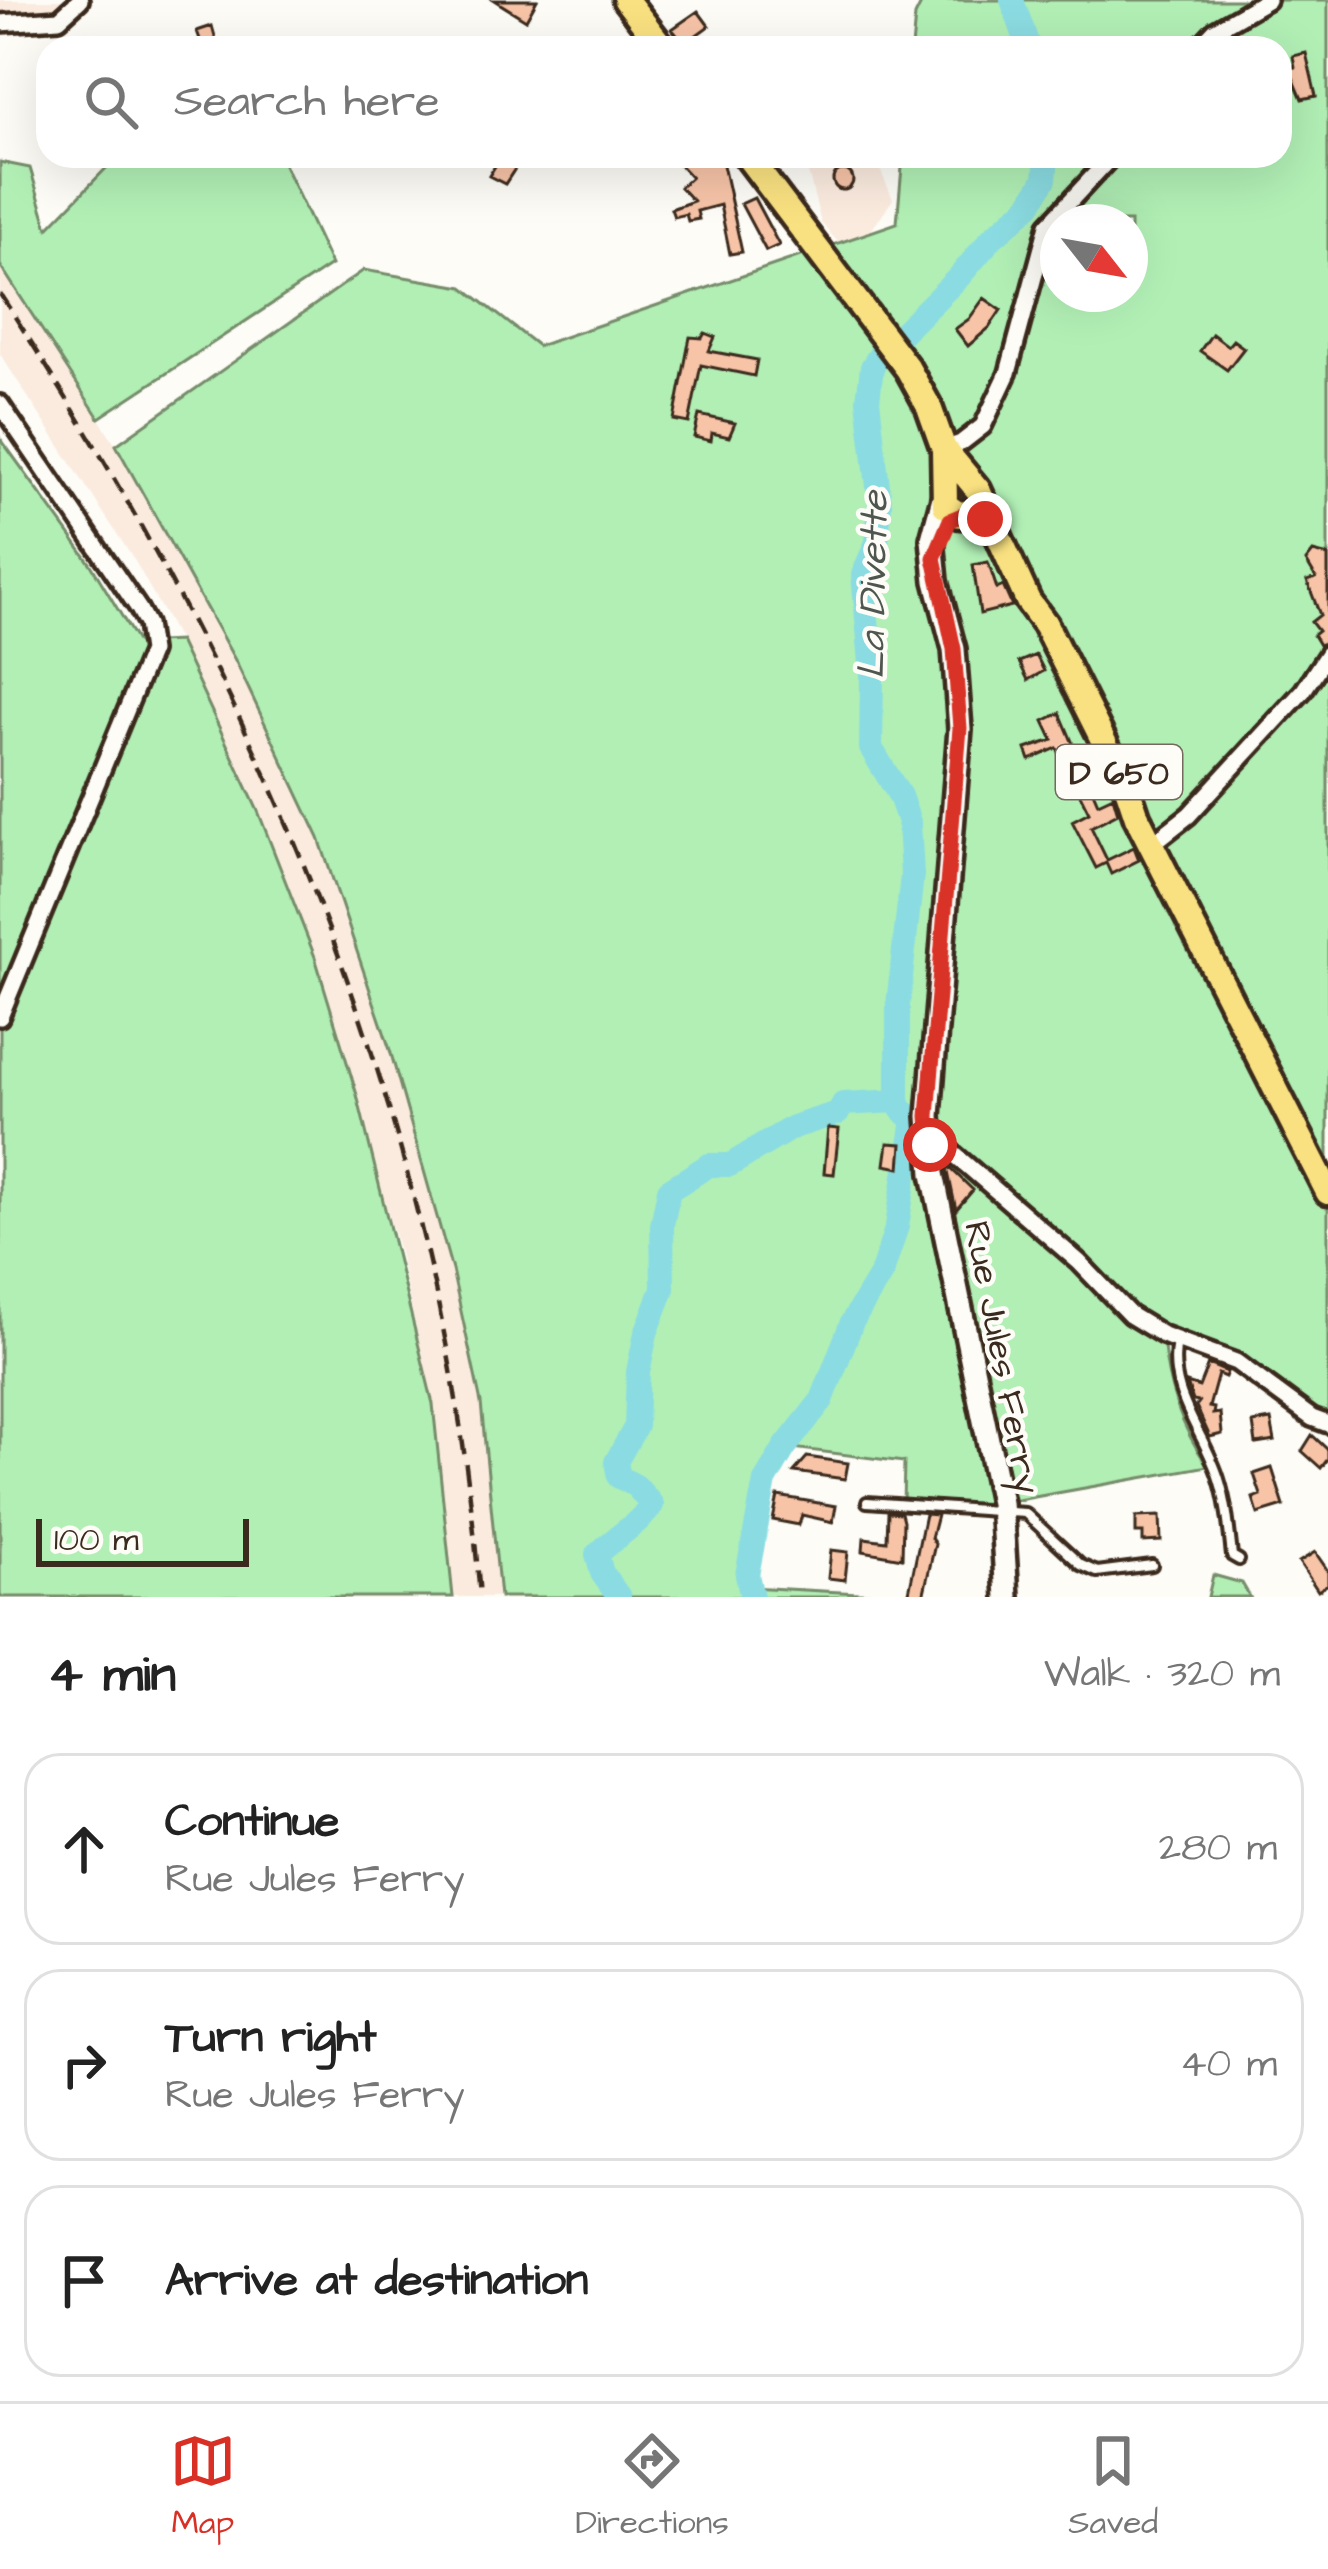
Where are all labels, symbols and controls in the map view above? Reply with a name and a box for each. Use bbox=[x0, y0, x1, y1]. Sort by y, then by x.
search box bbox=[36, 36, 1292, 168]
icon: search bbox=[78, 69, 144, 135]
text: Search here bbox=[174, 71, 440, 133]
north arrow bbox=[1040, 204, 1148, 312]
water label: La Divette bbox=[845, 489, 903, 679]
route end bbox=[958, 492, 1012, 546]
road number: D 650 bbox=[1056, 745, 1182, 799]
route start bbox=[903, 1118, 957, 1172]
street label: Rue Jules Ferry bbox=[950, 1217, 1053, 1498]
scale bar bbox=[36, 1513, 249, 1566]
text: 100 m bbox=[54, 1517, 139, 1563]
text: 4 min bbox=[48, 1640, 176, 1711]
text: Walk · 320 m bbox=[1044, 1648, 1280, 1702]
text: Continue bbox=[165, 1791, 339, 1853]
icon: ahead bbox=[51, 1816, 117, 1882]
text: 280 m bbox=[1159, 1822, 1277, 1876]
text: Rue Jules Ferry bbox=[165, 1853, 465, 1907]
text: Turn right bbox=[165, 2007, 377, 2069]
icon: right bbox=[51, 2032, 117, 2098]
text: 40 m bbox=[1180, 2038, 1277, 2092]
text: Rue Jules Ferry bbox=[165, 2069, 465, 2123]
icon: arrive bbox=[51, 2248, 117, 2314]
text: Arrive at destination bbox=[165, 2250, 588, 2312]
tab: Map bbox=[170, 2428, 236, 2546]
tab: Directions bbox=[575, 2428, 729, 2546]
tab: Saved bbox=[1068, 2428, 1158, 2546]

